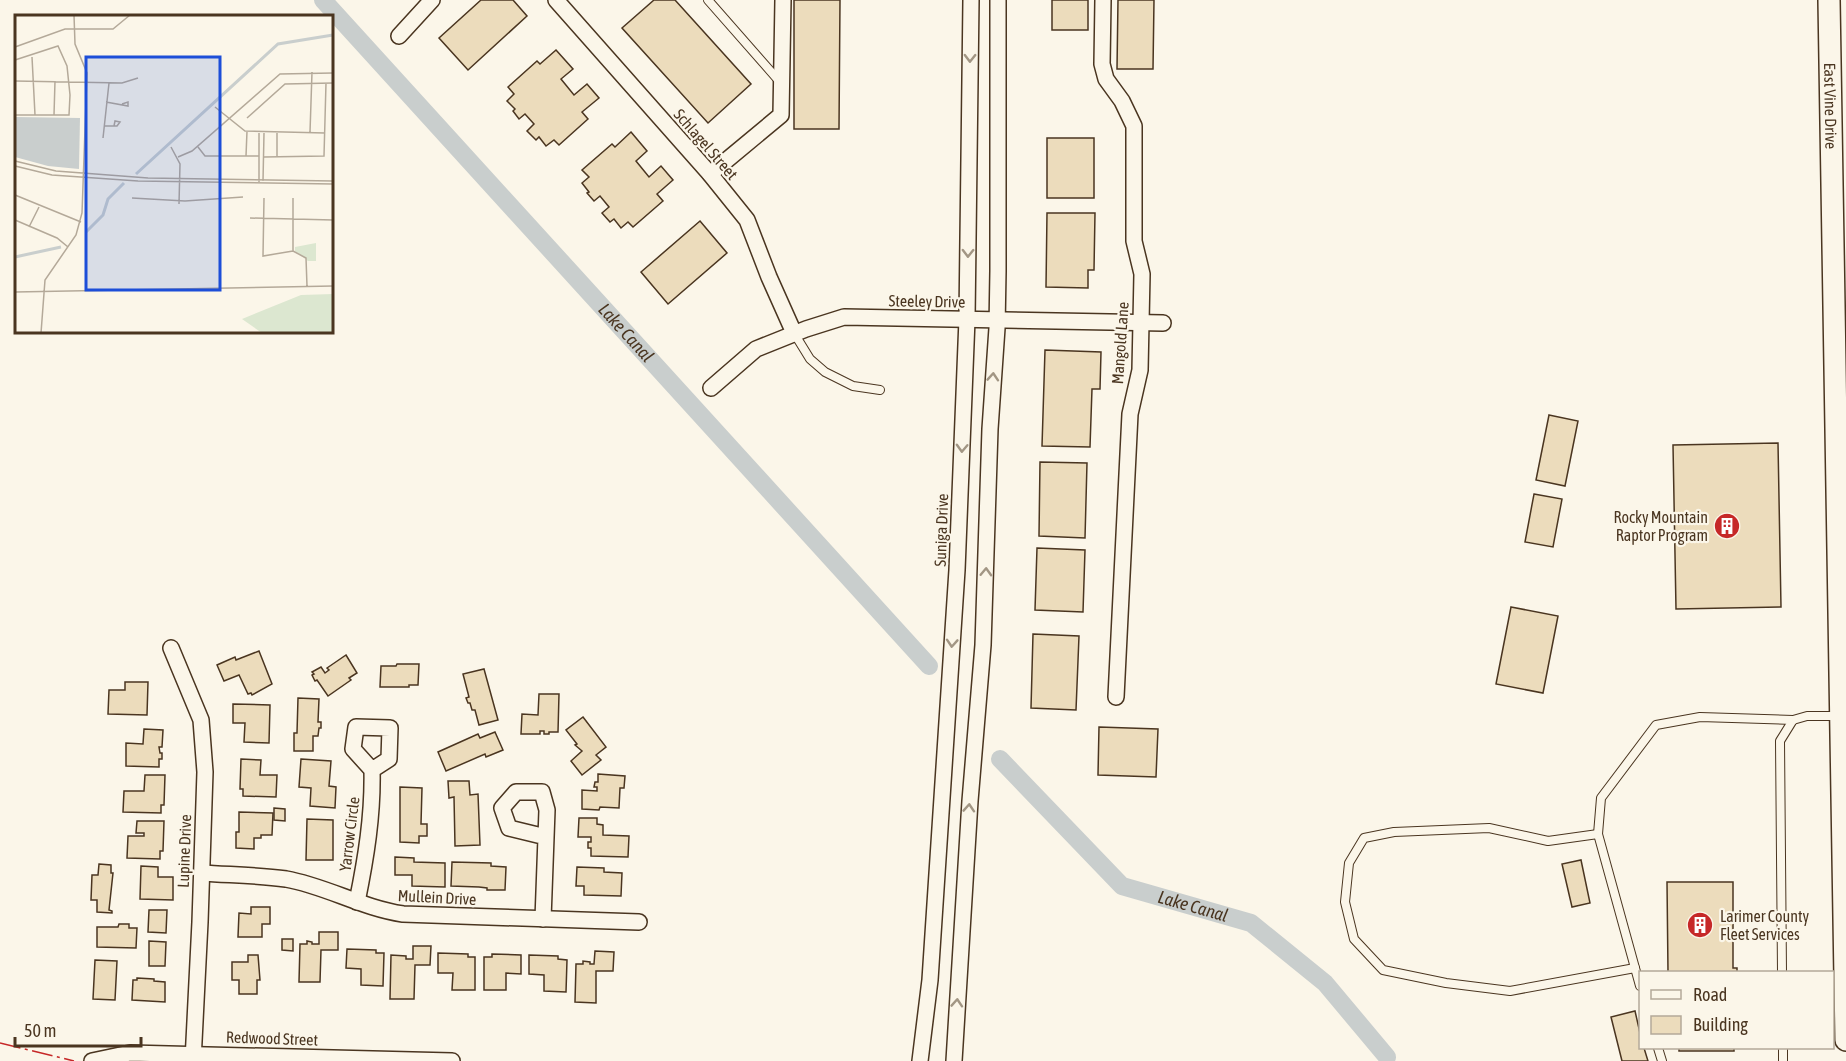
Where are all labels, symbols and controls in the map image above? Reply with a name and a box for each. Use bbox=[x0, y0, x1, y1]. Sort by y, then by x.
inset map bbox=[15, 15, 333, 333]
one-way arrow bbox=[964, 54, 976, 63]
street label: East Vine Drive bbox=[1821, 63, 1840, 149]
street label: Schlagel Street bbox=[670, 105, 742, 184]
one-way arrow bbox=[962, 249, 974, 258]
street label: Steeley Drive bbox=[889, 291, 965, 312]
water label: Lake Canal bbox=[594, 299, 658, 366]
street label: Mangold Lane bbox=[1108, 301, 1133, 385]
one-way arrow bbox=[987, 372, 1000, 381]
one-way arrow bbox=[955, 444, 968, 453]
street label: Suniga Drive bbox=[931, 493, 952, 567]
place label: Rocky Mountain Raptor Program bbox=[1614, 508, 1708, 545]
building icon: Rocky Mountain Raptor Program bbox=[1712, 511, 1742, 541]
one-way arrow bbox=[979, 567, 992, 576]
one-way arrow bbox=[946, 639, 959, 648]
street label: Yarrow Circle bbox=[335, 796, 363, 872]
one-way arrow bbox=[963, 803, 976, 812]
street label: Lupine Drive bbox=[174, 814, 195, 888]
street label: Mullein Drive bbox=[397, 886, 477, 908]
water label: Lake Canal bbox=[1156, 886, 1231, 926]
place label: Larimer County Fleet Services bbox=[1720, 907, 1810, 943]
building icon: Larimer County Fleet Services bbox=[1685, 910, 1715, 940]
legend bbox=[1639, 971, 1834, 1049]
text: Road bbox=[1693, 984, 1727, 1005]
one-way arrow bbox=[951, 998, 964, 1007]
scale bar bbox=[15, 1010, 141, 1048]
text: Building bbox=[1693, 1014, 1748, 1035]
text: 50 m bbox=[24, 1020, 56, 1041]
street label: Redwood Street bbox=[226, 1027, 319, 1049]

